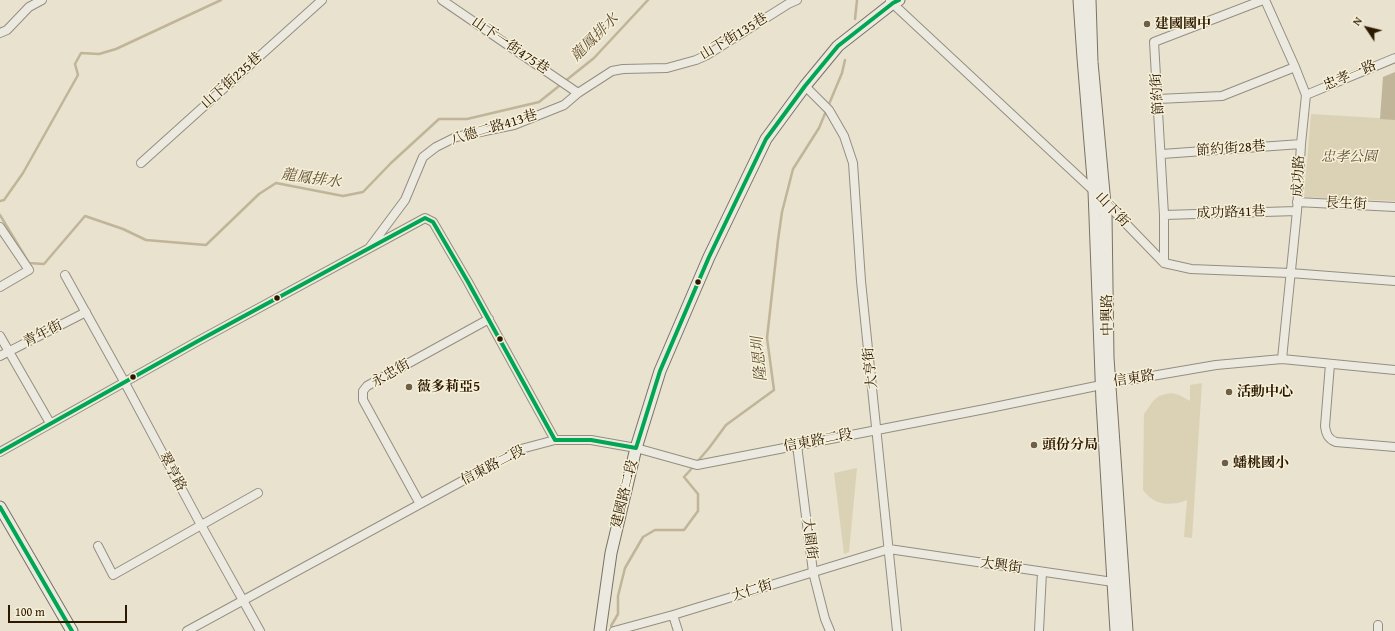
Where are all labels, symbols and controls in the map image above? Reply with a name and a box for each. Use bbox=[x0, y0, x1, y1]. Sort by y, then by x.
north arrow bbox=[1347, 8, 1387, 48]
water label: 龍鳳排水 bbox=[567, 10, 623, 66]
street label: 山下街135巷 bbox=[697, 10, 771, 64]
street label: 山下一街475巷 bbox=[468, 14, 552, 78]
text: N bbox=[1349, 14, 1366, 29]
place label: 建國國中 bbox=[1155, 16, 1211, 32]
marker: 建國國中 bbox=[1142, 19, 1152, 29]
street label: 山下街235巷 bbox=[198, 49, 266, 113]
street label: 忠孝一路 bbox=[1321, 57, 1379, 95]
street label: 節約街 bbox=[1148, 72, 1168, 116]
street label: 八德二路413巷 bbox=[448, 107, 540, 149]
street label: 節約街28巷 bbox=[1196, 138, 1266, 160]
park label: 忠孝公園 bbox=[1321, 149, 1377, 165]
street label: 成功路 bbox=[1290, 155, 1308, 197]
water label: 龍鳳排水 bbox=[280, 166, 342, 192]
street label: 山下街 bbox=[1091, 189, 1133, 231]
street label: 長生街 bbox=[1325, 195, 1367, 213]
street label: 成功路41巷 bbox=[1196, 203, 1266, 223]
unlabelled marker bbox=[693, 277, 703, 287]
unlabelled marker bbox=[272, 293, 282, 303]
street label: 中興路 bbox=[1099, 294, 1117, 336]
street label: 青年街 bbox=[20, 317, 66, 351]
unlabelled marker bbox=[495, 334, 505, 344]
water label: 隆恩圳 bbox=[749, 336, 771, 382]
street label: 大亨街 bbox=[860, 346, 882, 390]
street label: 永忠街 bbox=[369, 356, 413, 392]
street label: 信東路 bbox=[1112, 367, 1156, 391]
unlabelled marker bbox=[128, 372, 138, 382]
place label: 薇多莉亞5 bbox=[417, 379, 480, 395]
marker: 薇多莉亞5 bbox=[404, 382, 414, 392]
place label: 活動中心 bbox=[1237, 384, 1293, 400]
marker: 活動中心 bbox=[1224, 387, 1234, 397]
street label: 信東路二段 bbox=[782, 426, 854, 456]
place label: 頭份分局 bbox=[1042, 437, 1098, 453]
marker: 頭份分局 bbox=[1029, 440, 1039, 450]
street label: 信東路二段 bbox=[458, 443, 528, 489]
street label: 翠亨路 bbox=[155, 450, 189, 494]
place label: 蟠桃國小 bbox=[1233, 455, 1289, 471]
street label: 建國路二段 bbox=[608, 458, 642, 530]
marker: 蟠桃國小 bbox=[1220, 458, 1230, 468]
street label: 大園街 bbox=[798, 517, 820, 561]
street label: 大興街 bbox=[979, 555, 1023, 577]
street label: 大仁街 bbox=[729, 577, 775, 605]
scale bar bbox=[10, 597, 129, 623]
text: 100 m bbox=[15, 603, 45, 620]

